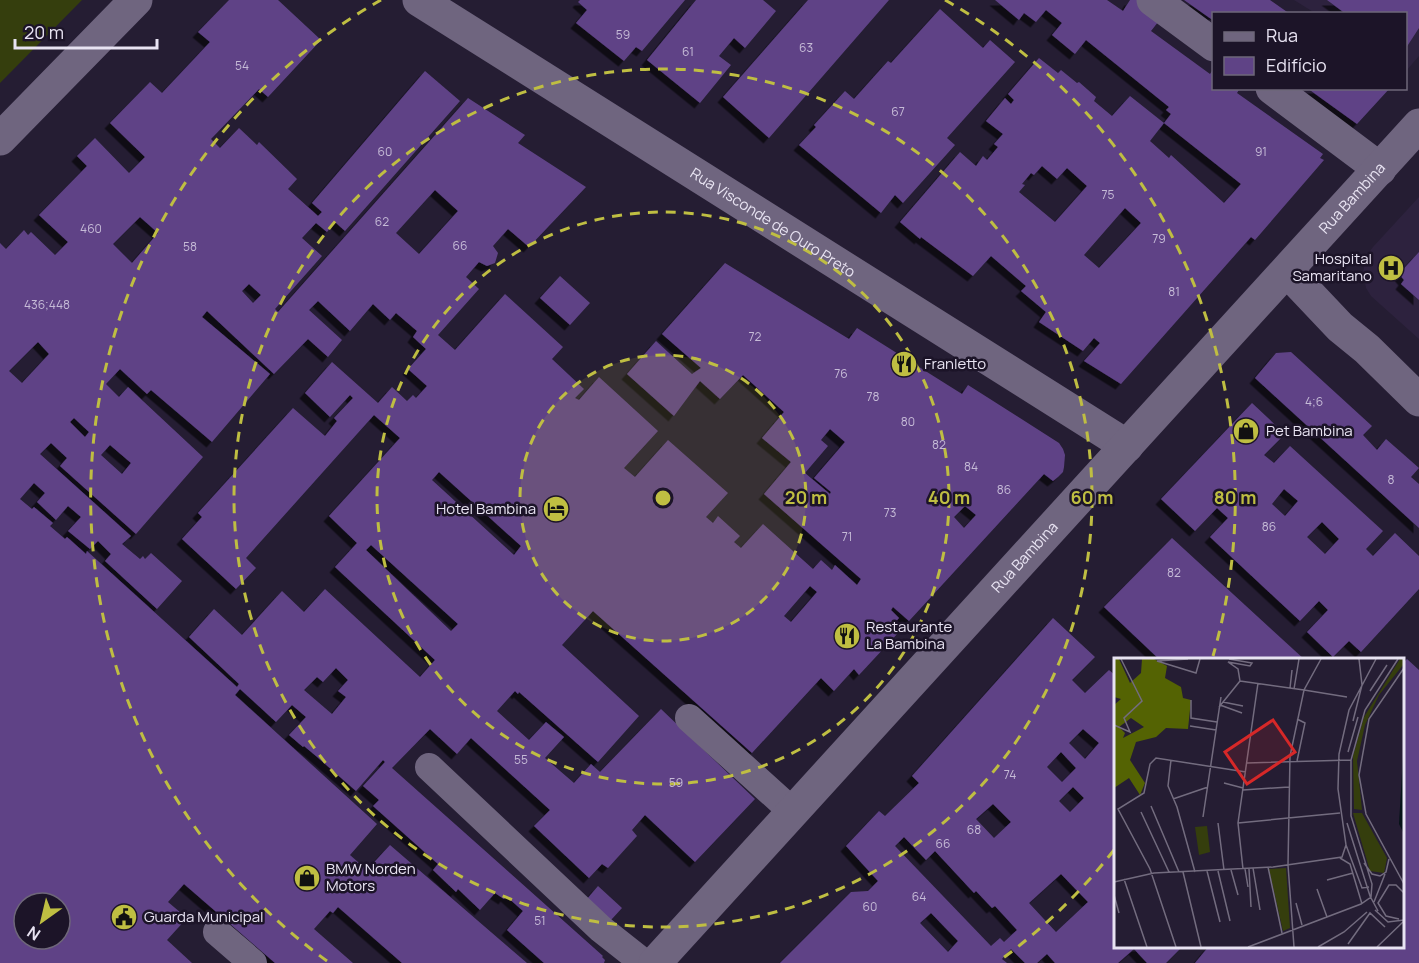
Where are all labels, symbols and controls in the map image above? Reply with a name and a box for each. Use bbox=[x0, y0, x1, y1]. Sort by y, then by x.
scale bar bbox=[15, 12, 158, 50]
legend bbox=[1212, 12, 1407, 90]
text: 20 m bbox=[24, 20, 64, 44]
text: Rua bbox=[1266, 23, 1298, 47]
house number: 59 bbox=[616, 26, 630, 43]
house number: 63 bbox=[799, 39, 813, 56]
house number: 61 bbox=[682, 43, 694, 60]
text: Edifício bbox=[1266, 53, 1327, 77]
house number: 54 bbox=[235, 57, 249, 74]
house number: 67 bbox=[891, 103, 905, 120]
house number: 60 bbox=[378, 143, 392, 160]
house number: 91 bbox=[1255, 143, 1267, 160]
street label: Rua Bambina bbox=[1314, 158, 1390, 238]
street label: Rua Visconde de Ouro Preto bbox=[686, 162, 860, 282]
house number: 75 bbox=[1102, 186, 1115, 203]
house number: 62 bbox=[375, 213, 389, 230]
house number: 460 bbox=[80, 220, 102, 237]
house number: 79 bbox=[1152, 230, 1166, 247]
house number: 66 bbox=[453, 237, 467, 254]
house number: 58 bbox=[183, 238, 197, 255]
place label: Hospital Samaritano bbox=[1292, 248, 1372, 286]
hospital icon: Hospital Samaritano bbox=[1376, 253, 1406, 283]
house number: 81 bbox=[1168, 283, 1180, 300]
house number: 436;448 bbox=[24, 296, 70, 313]
house number: 72 bbox=[749, 328, 762, 345]
restaurant icon: Franletto bbox=[889, 349, 919, 379]
place label: Franletto bbox=[924, 353, 986, 374]
house number: 76 bbox=[834, 365, 848, 382]
house number: 78 bbox=[867, 388, 880, 405]
house number: 4;6 bbox=[1305, 393, 1323, 410]
house number: 80 bbox=[901, 413, 915, 430]
shop icon: Pet Bambina bbox=[1231, 416, 1261, 446]
place label: Pet Bambina bbox=[1266, 420, 1353, 441]
house number: 82 bbox=[932, 436, 946, 453]
house number: 84 bbox=[964, 458, 978, 475]
house number: 8 bbox=[1388, 471, 1395, 488]
house number: 86 bbox=[997, 481, 1011, 498]
text: 20 m bbox=[785, 485, 827, 509]
text: 40 m bbox=[928, 485, 970, 509]
text: 60 m bbox=[1071, 485, 1113, 509]
text: 80 m bbox=[1214, 485, 1256, 509]
centre of rings bbox=[653, 488, 673, 508]
hotel icon: Hotel Bambina bbox=[541, 494, 571, 524]
place label: Hotel Bambina bbox=[436, 498, 536, 519]
house number: 73 bbox=[884, 504, 896, 521]
street label: Rua Bambina bbox=[987, 517, 1062, 597]
house number: 86 bbox=[1262, 518, 1276, 535]
house number: 71 bbox=[842, 528, 852, 545]
house number: 82 bbox=[1167, 564, 1181, 581]
place label: Restaurante La Bambina bbox=[866, 616, 952, 654]
restaurant icon: Restaurante La Bambina bbox=[832, 621, 862, 651]
inset map bbox=[1114, 658, 1404, 948]
house number: 55 bbox=[514, 751, 528, 768]
house number: 74 bbox=[1004, 766, 1016, 783]
house number: 59 bbox=[669, 774, 683, 791]
house number: 68 bbox=[967, 821, 981, 838]
house number: 66 bbox=[936, 835, 950, 852]
place label: BMW Norden Motors bbox=[326, 858, 416, 896]
shop icon: BMW Norden Motors bbox=[292, 863, 322, 893]
house number: 64 bbox=[912, 888, 926, 905]
north arrow bbox=[12, 891, 72, 951]
house number: 60 bbox=[863, 898, 877, 915]
public building icon: Guarda Municipal bbox=[109, 902, 139, 932]
place label: Guarda Municipal bbox=[144, 906, 264, 927]
house number: 51 bbox=[534, 912, 546, 929]
text: N bbox=[23, 921, 45, 946]

